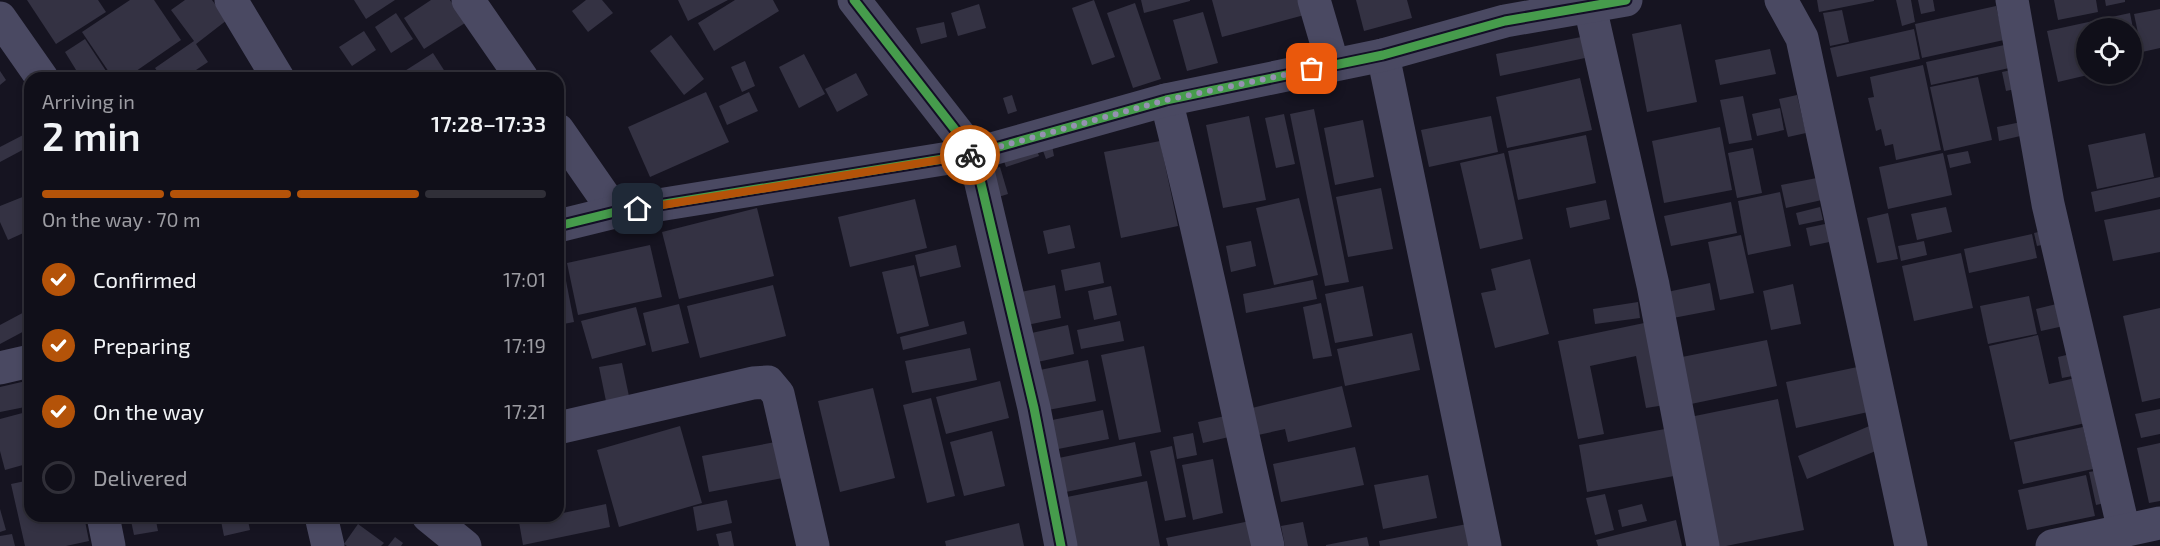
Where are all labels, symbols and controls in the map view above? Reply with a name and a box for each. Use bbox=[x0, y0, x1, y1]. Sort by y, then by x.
map controls bbox=[2076, 18, 2142, 84]
button: locate bbox=[2076, 18, 2142, 84]
pin bbox=[1286, 43, 1337, 94]
icon: bag bbox=[1295, 52, 1328, 85]
text: Arriving in bbox=[42, 89, 135, 113]
text: 17:28–17:33 bbox=[431, 110, 546, 136]
text: 2 min bbox=[42, 112, 141, 159]
courier bbox=[940, 125, 1000, 185]
icon: bike bbox=[954, 139, 987, 172]
pin bbox=[612, 183, 663, 234]
icon: home bbox=[621, 192, 654, 225]
text: On the way · 70 m bbox=[42, 207, 201, 231]
icon: check bbox=[42, 263, 75, 296]
text: Confirmed bbox=[93, 266, 197, 292]
text: 17:01 bbox=[503, 267, 546, 291]
icon: check bbox=[42, 329, 75, 362]
text: Preparing bbox=[93, 332, 191, 358]
text: 17:19 bbox=[504, 333, 546, 357]
icon: check bbox=[42, 395, 75, 428]
text: On the way bbox=[93, 398, 204, 424]
text: 17:21 bbox=[504, 399, 546, 423]
text: Delivered bbox=[93, 464, 188, 490]

